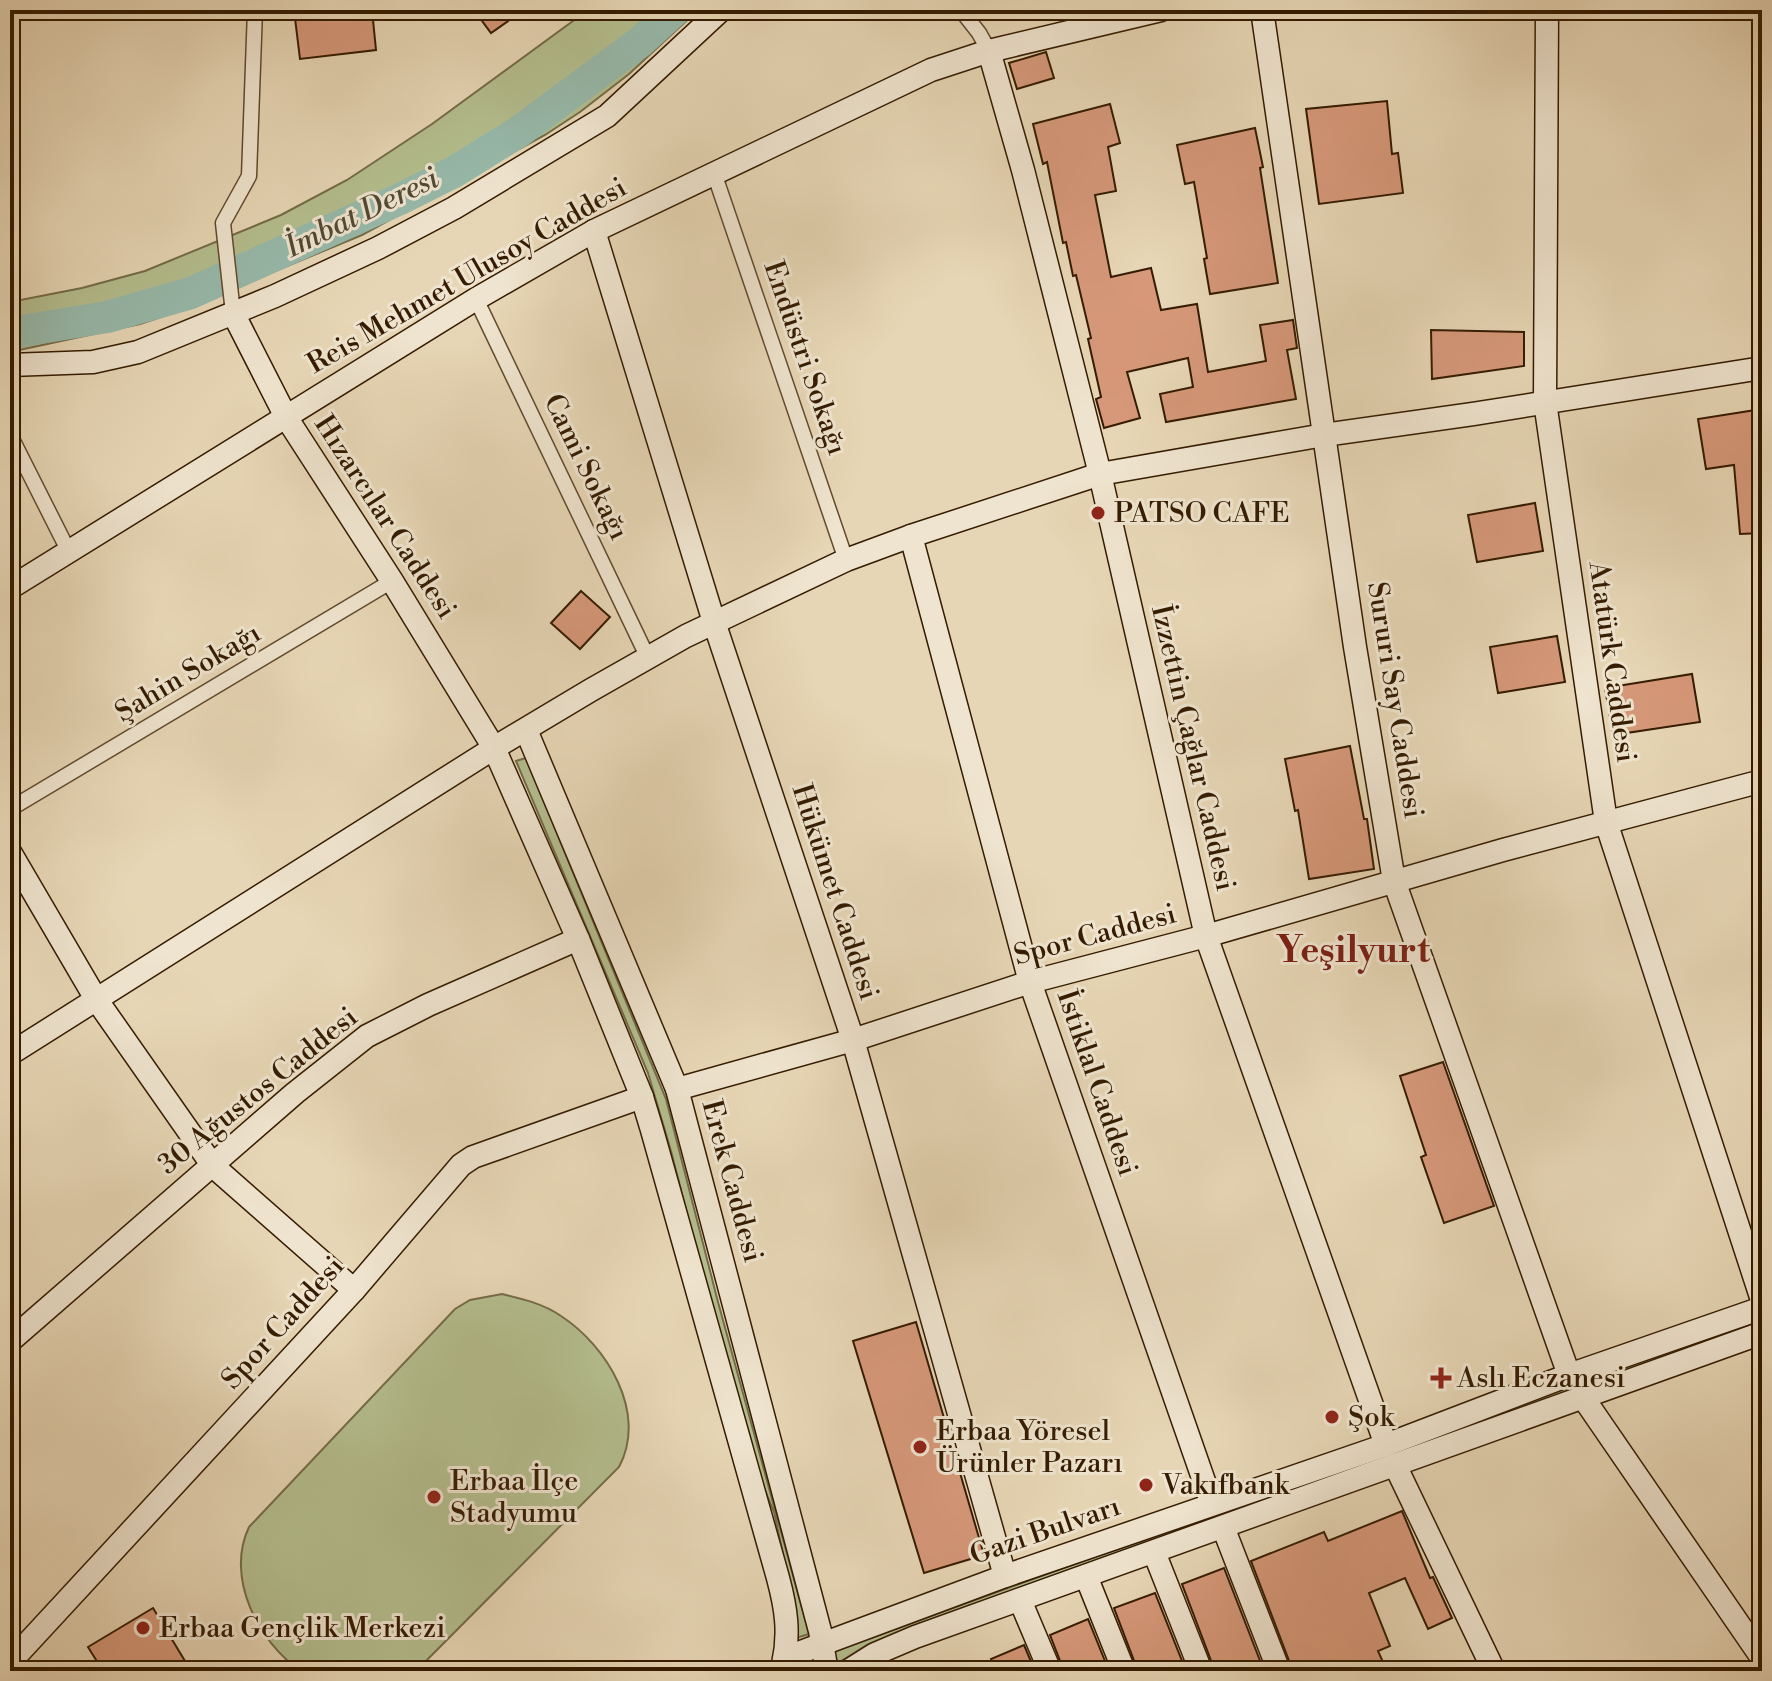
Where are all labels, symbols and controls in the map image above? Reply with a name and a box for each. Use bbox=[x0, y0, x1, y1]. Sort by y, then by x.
water label: İmbat Deresi bbox=[277, 157, 446, 267]
street label: Reis Mehmet Ulusoy Caddesi bbox=[301, 170, 633, 382]
street label: Endüstri Sokağı bbox=[755, 256, 855, 460]
street label: Cami Sokağı bbox=[536, 388, 636, 546]
street label: Hızarcılar Caddesi bbox=[306, 409, 464, 625]
place label: PATSO CAFE bbox=[1114, 496, 1289, 531]
marker: PATSO CAFE bbox=[1089, 504, 1107, 522]
street label: Atatürk Caddesi bbox=[1580, 558, 1643, 765]
street label: Sururi Say Caddesi bbox=[1359, 579, 1431, 821]
street label: İzzettin Çağlar Caddesi bbox=[1143, 601, 1244, 894]
street label: Şahin Sokağı bbox=[109, 616, 267, 730]
street label: Hükümet Caddesi bbox=[784, 780, 886, 1004]
street label: Spor Caddesi bbox=[1010, 897, 1180, 973]
district label: Yeşilyurt bbox=[1276, 929, 1430, 974]
street label: İstiklal Caddesi bbox=[1049, 985, 1146, 1181]
street label: 30 Ağustos Caddesi bbox=[151, 1000, 365, 1182]
street label: Erek Caddesi bbox=[694, 1096, 770, 1266]
street label: Spor Caddesi bbox=[214, 1249, 352, 1397]
place label: Aslı Eczanesi bbox=[1456, 1361, 1625, 1396]
marker: Aslı Eczanesi bbox=[1432, 1369, 1450, 1387]
place label: Şok bbox=[1348, 1400, 1396, 1435]
marker: Şok bbox=[1323, 1408, 1341, 1426]
place label: Erbaa Yöresel Ürünler Pazarı bbox=[936, 1414, 1123, 1481]
marker: Erbaa Yöresel Ürünler Pazarı bbox=[911, 1438, 929, 1456]
place label: Erbaa İlçe Stadyumu bbox=[450, 1463, 578, 1531]
place label: Vakıfbank bbox=[1161, 1468, 1291, 1503]
marker: Vakıfbank bbox=[1137, 1476, 1155, 1494]
marker: Erbaa İlçe Stadyumu bbox=[425, 1488, 443, 1506]
street label: Gazi Bulvarı bbox=[965, 1489, 1125, 1573]
place label: Erbaa Gençlik Merkezi bbox=[159, 1611, 445, 1646]
marker: Erbaa Gençlik Merkezi bbox=[134, 1619, 152, 1637]

